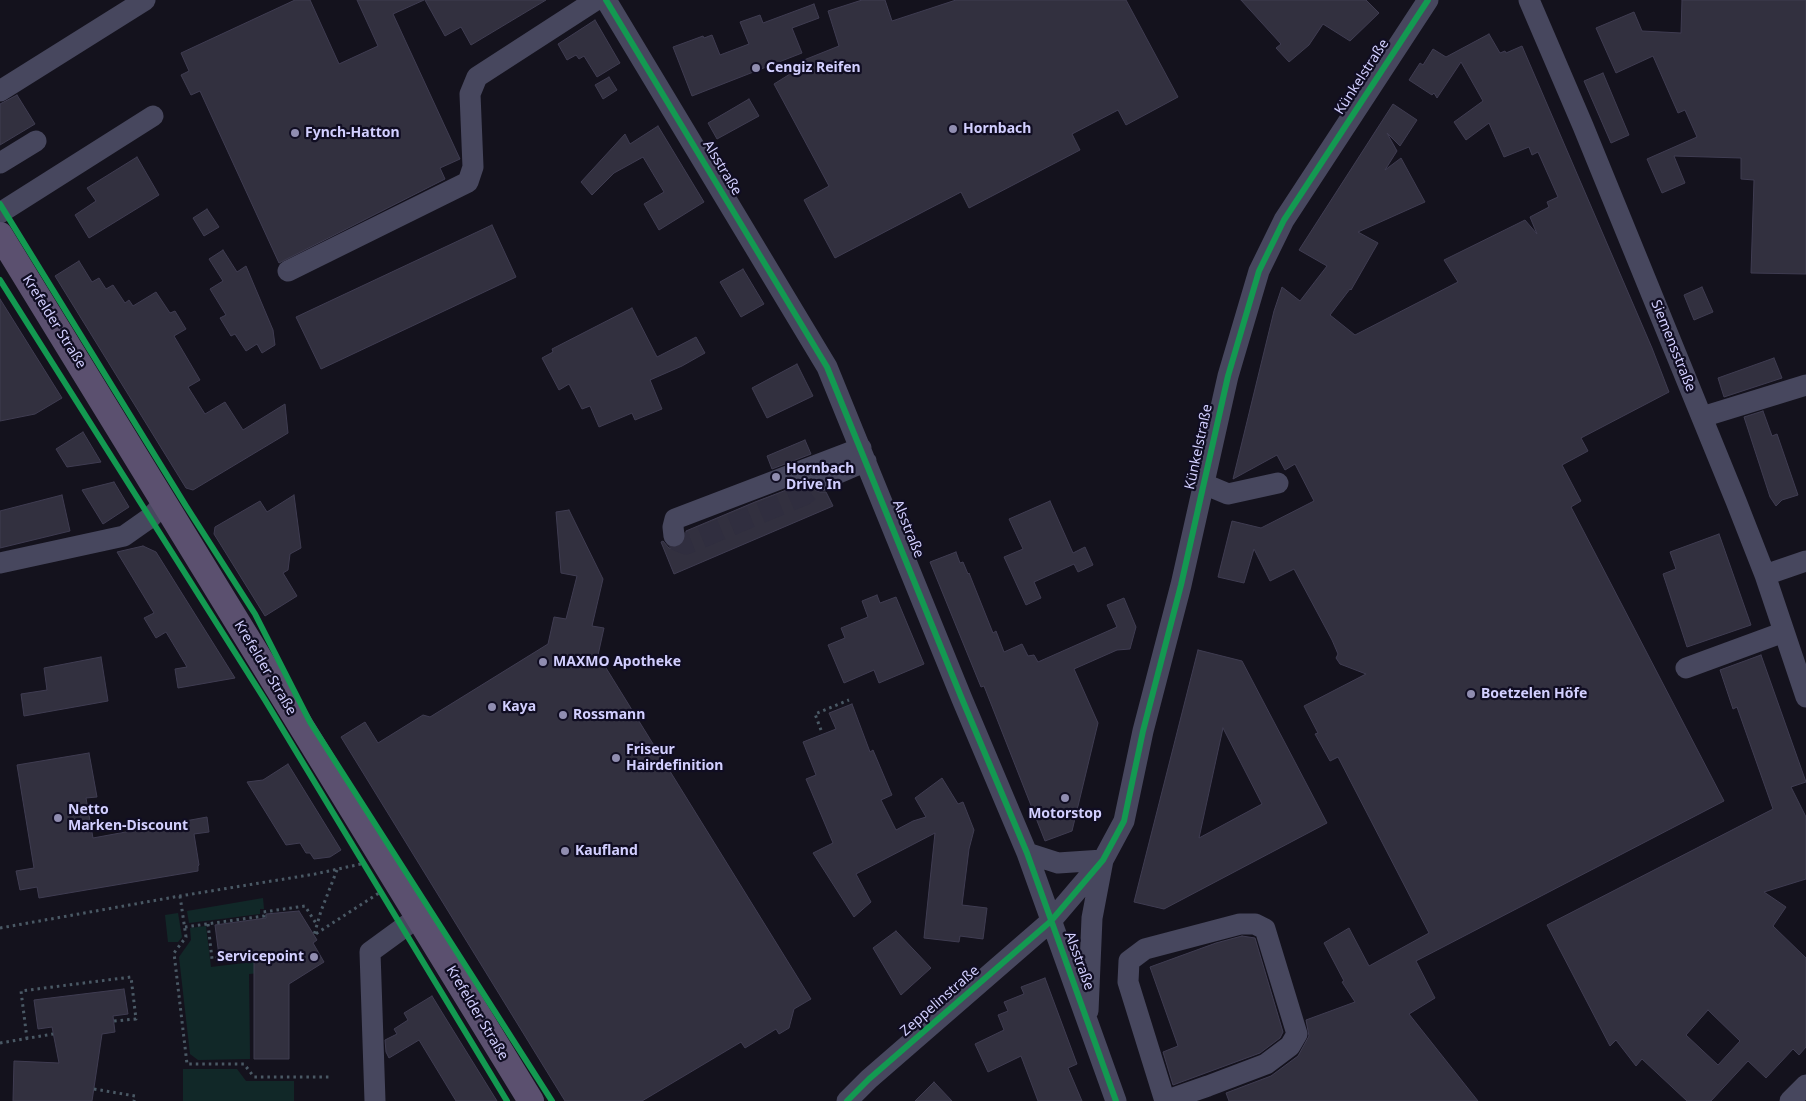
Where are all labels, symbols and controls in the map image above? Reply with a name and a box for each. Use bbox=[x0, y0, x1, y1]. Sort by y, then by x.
street label: Künkelstraße bbox=[1331, 36, 1393, 118]
place label: Cengiz Reifen bbox=[766, 60, 861, 76]
marker: Cengiz Reifen bbox=[750, 62, 762, 74]
place label: Hornbach bbox=[963, 121, 1031, 137]
marker: Hornbach bbox=[947, 123, 959, 135]
place label: Fynch-Hatton bbox=[305, 125, 400, 141]
marker: Fynch-Hatton bbox=[289, 127, 301, 139]
street label: Alsstraße bbox=[699, 137, 745, 199]
street label: Krefelder Straße bbox=[18, 272, 90, 372]
street label: Siemensstraße bbox=[1647, 298, 1699, 394]
street label: Künkelstraße bbox=[1182, 403, 1216, 491]
place label: Hornbach Drive In bbox=[786, 461, 854, 494]
marker: Hornbach Drive In bbox=[770, 471, 782, 483]
street label: Alsstraße bbox=[889, 498, 927, 560]
street label: Krefelder Straße bbox=[230, 618, 300, 718]
place label: MAXMO Apotheke bbox=[553, 654, 681, 670]
marker: MAXMO Apotheke bbox=[537, 656, 549, 668]
place label: Boetzelen Höfe bbox=[1481, 686, 1587, 702]
marker: Boetzelen Höfe bbox=[1465, 688, 1477, 700]
place label: Kaya bbox=[502, 699, 536, 715]
marker: Kaya bbox=[486, 701, 498, 713]
place label: Rossmann bbox=[573, 707, 645, 723]
marker: Rossmann bbox=[557, 709, 569, 721]
place label: Friseur Hairdefinition bbox=[626, 742, 723, 774]
marker: Friseur Hairdefinition bbox=[610, 752, 622, 764]
marker: Motorstop bbox=[1059, 792, 1071, 804]
place label: Netto Marken-Discount bbox=[68, 802, 188, 834]
place label: Motorstop bbox=[1028, 806, 1102, 822]
marker: Netto Marken-Discount bbox=[52, 812, 64, 824]
place label: Kaufland bbox=[575, 843, 638, 859]
marker: Kaufland bbox=[559, 845, 571, 857]
street label: Alsstraße bbox=[1061, 929, 1097, 993]
place label: Servicepoint bbox=[217, 949, 304, 965]
marker: Servicepoint bbox=[308, 951, 320, 963]
street label: Zeppelinstraße bbox=[897, 962, 983, 1040]
street label: Krefelder Straße bbox=[442, 963, 512, 1063]

